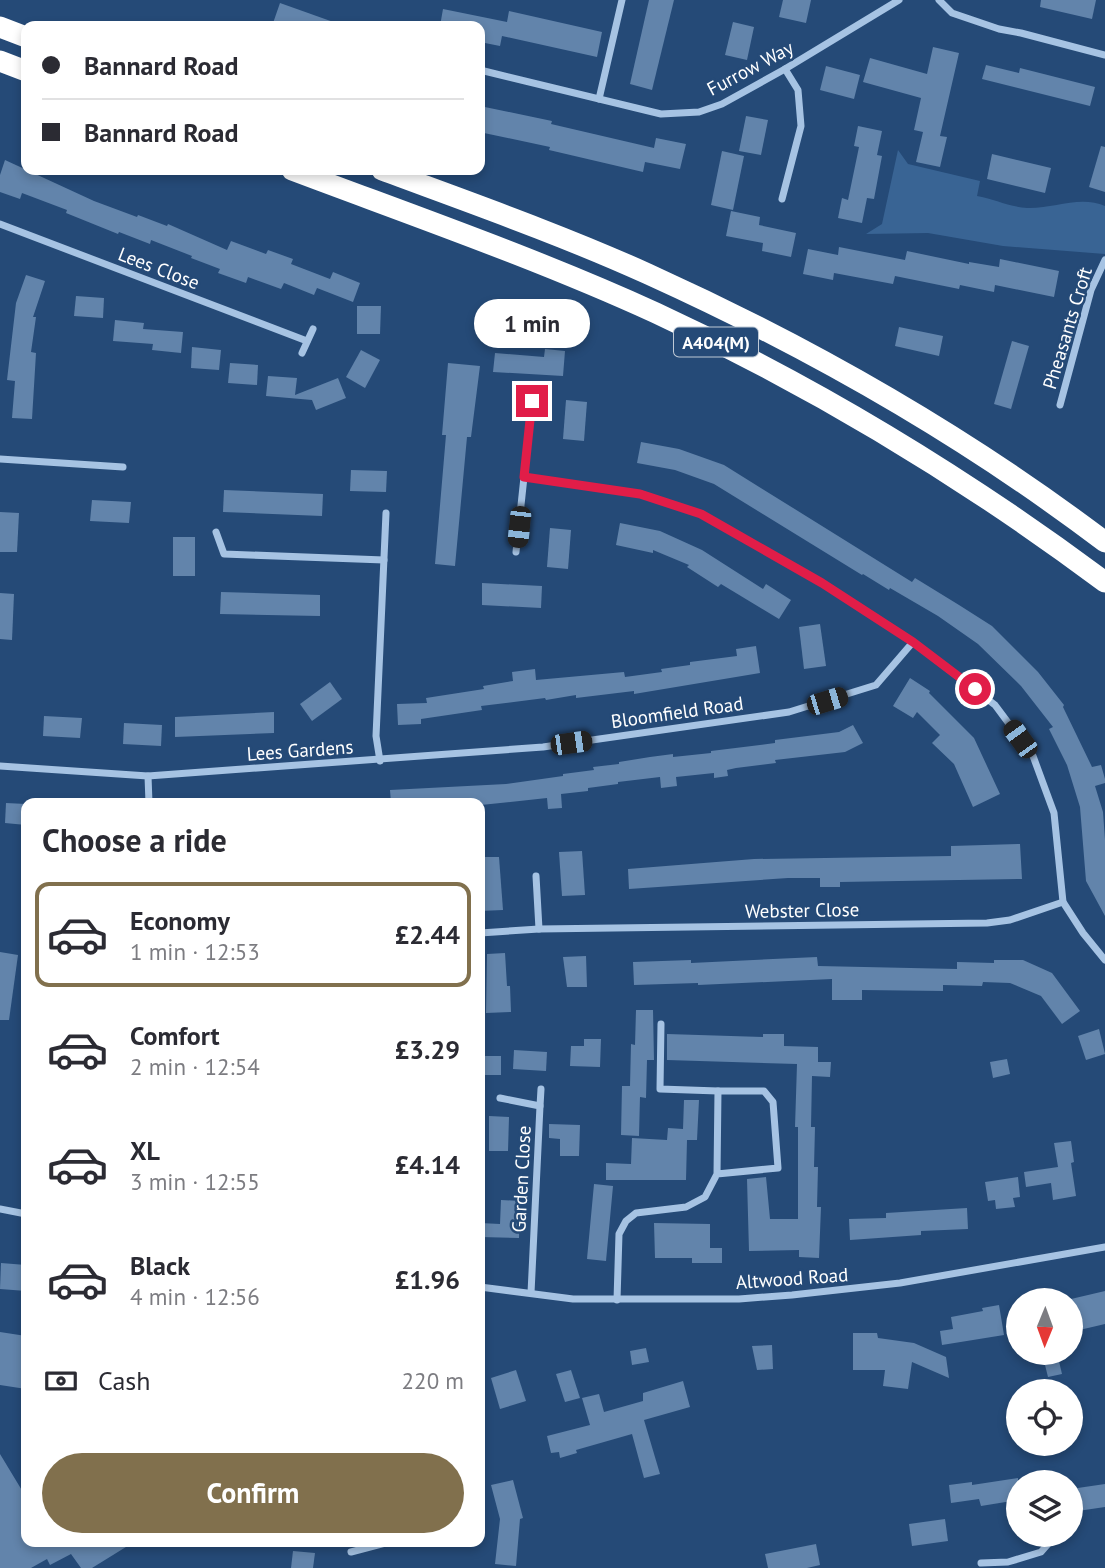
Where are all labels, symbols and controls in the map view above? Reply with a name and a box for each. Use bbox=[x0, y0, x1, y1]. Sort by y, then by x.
street label: Furrow Way bbox=[703, 35, 797, 101]
text: Bannard Road bbox=[84, 49, 239, 82]
text: Bannard Road bbox=[84, 116, 239, 149]
street label: Lees Close bbox=[115, 242, 203, 294]
street label: Pheasants Croft bbox=[1037, 263, 1097, 392]
callout: 1 min bbox=[474, 300, 590, 348]
text: 1 min bbox=[504, 309, 560, 338]
road number: A404(M) bbox=[674, 328, 758, 356]
route end bbox=[516, 385, 548, 417]
car bbox=[507, 505, 532, 549]
route start bbox=[959, 673, 991, 705]
car bbox=[804, 685, 851, 717]
street label: Bloomfield Road bbox=[609, 691, 745, 733]
car bbox=[1000, 716, 1041, 762]
car bbox=[549, 730, 594, 756]
street label: Lees Gardens bbox=[246, 734, 354, 766]
text: Choose a ride bbox=[42, 819, 227, 861]
street label: Webster Close bbox=[745, 897, 859, 923]
icon: car bbox=[46, 903, 109, 966]
text: Economy bbox=[130, 904, 230, 937]
text: £2.44 bbox=[395, 918, 460, 951]
text: 1 min · 12:53 bbox=[130, 937, 260, 966]
icon: car bbox=[46, 1018, 109, 1081]
text: Comfort bbox=[130, 1019, 220, 1052]
text: £3.29 bbox=[395, 1033, 460, 1066]
text: 2 min · 12:54 bbox=[130, 1052, 260, 1081]
street label: Garden Close bbox=[506, 1125, 536, 1233]
icon: car bbox=[46, 1133, 109, 1196]
text: XL bbox=[130, 1134, 160, 1167]
text: £4.14 bbox=[395, 1148, 460, 1181]
text: 3 min · 12:55 bbox=[130, 1167, 260, 1196]
icon: car bbox=[46, 1248, 109, 1311]
text: Black bbox=[130, 1249, 190, 1282]
street label: Altwood Road bbox=[735, 1262, 849, 1294]
text: £1.96 bbox=[395, 1263, 460, 1296]
text: 4 min · 12:56 bbox=[130, 1282, 260, 1311]
north arrow bbox=[1006, 1288, 1083, 1365]
map controls bbox=[1006, 1288, 1083, 1547]
icon: cash bbox=[42, 1362, 80, 1400]
text: Cash bbox=[98, 1364, 150, 1397]
text: 220 m bbox=[402, 1366, 464, 1395]
button: locate bbox=[1006, 1379, 1083, 1456]
button: Confirm bbox=[42, 1453, 464, 1533]
button: layers bbox=[1006, 1470, 1083, 1547]

